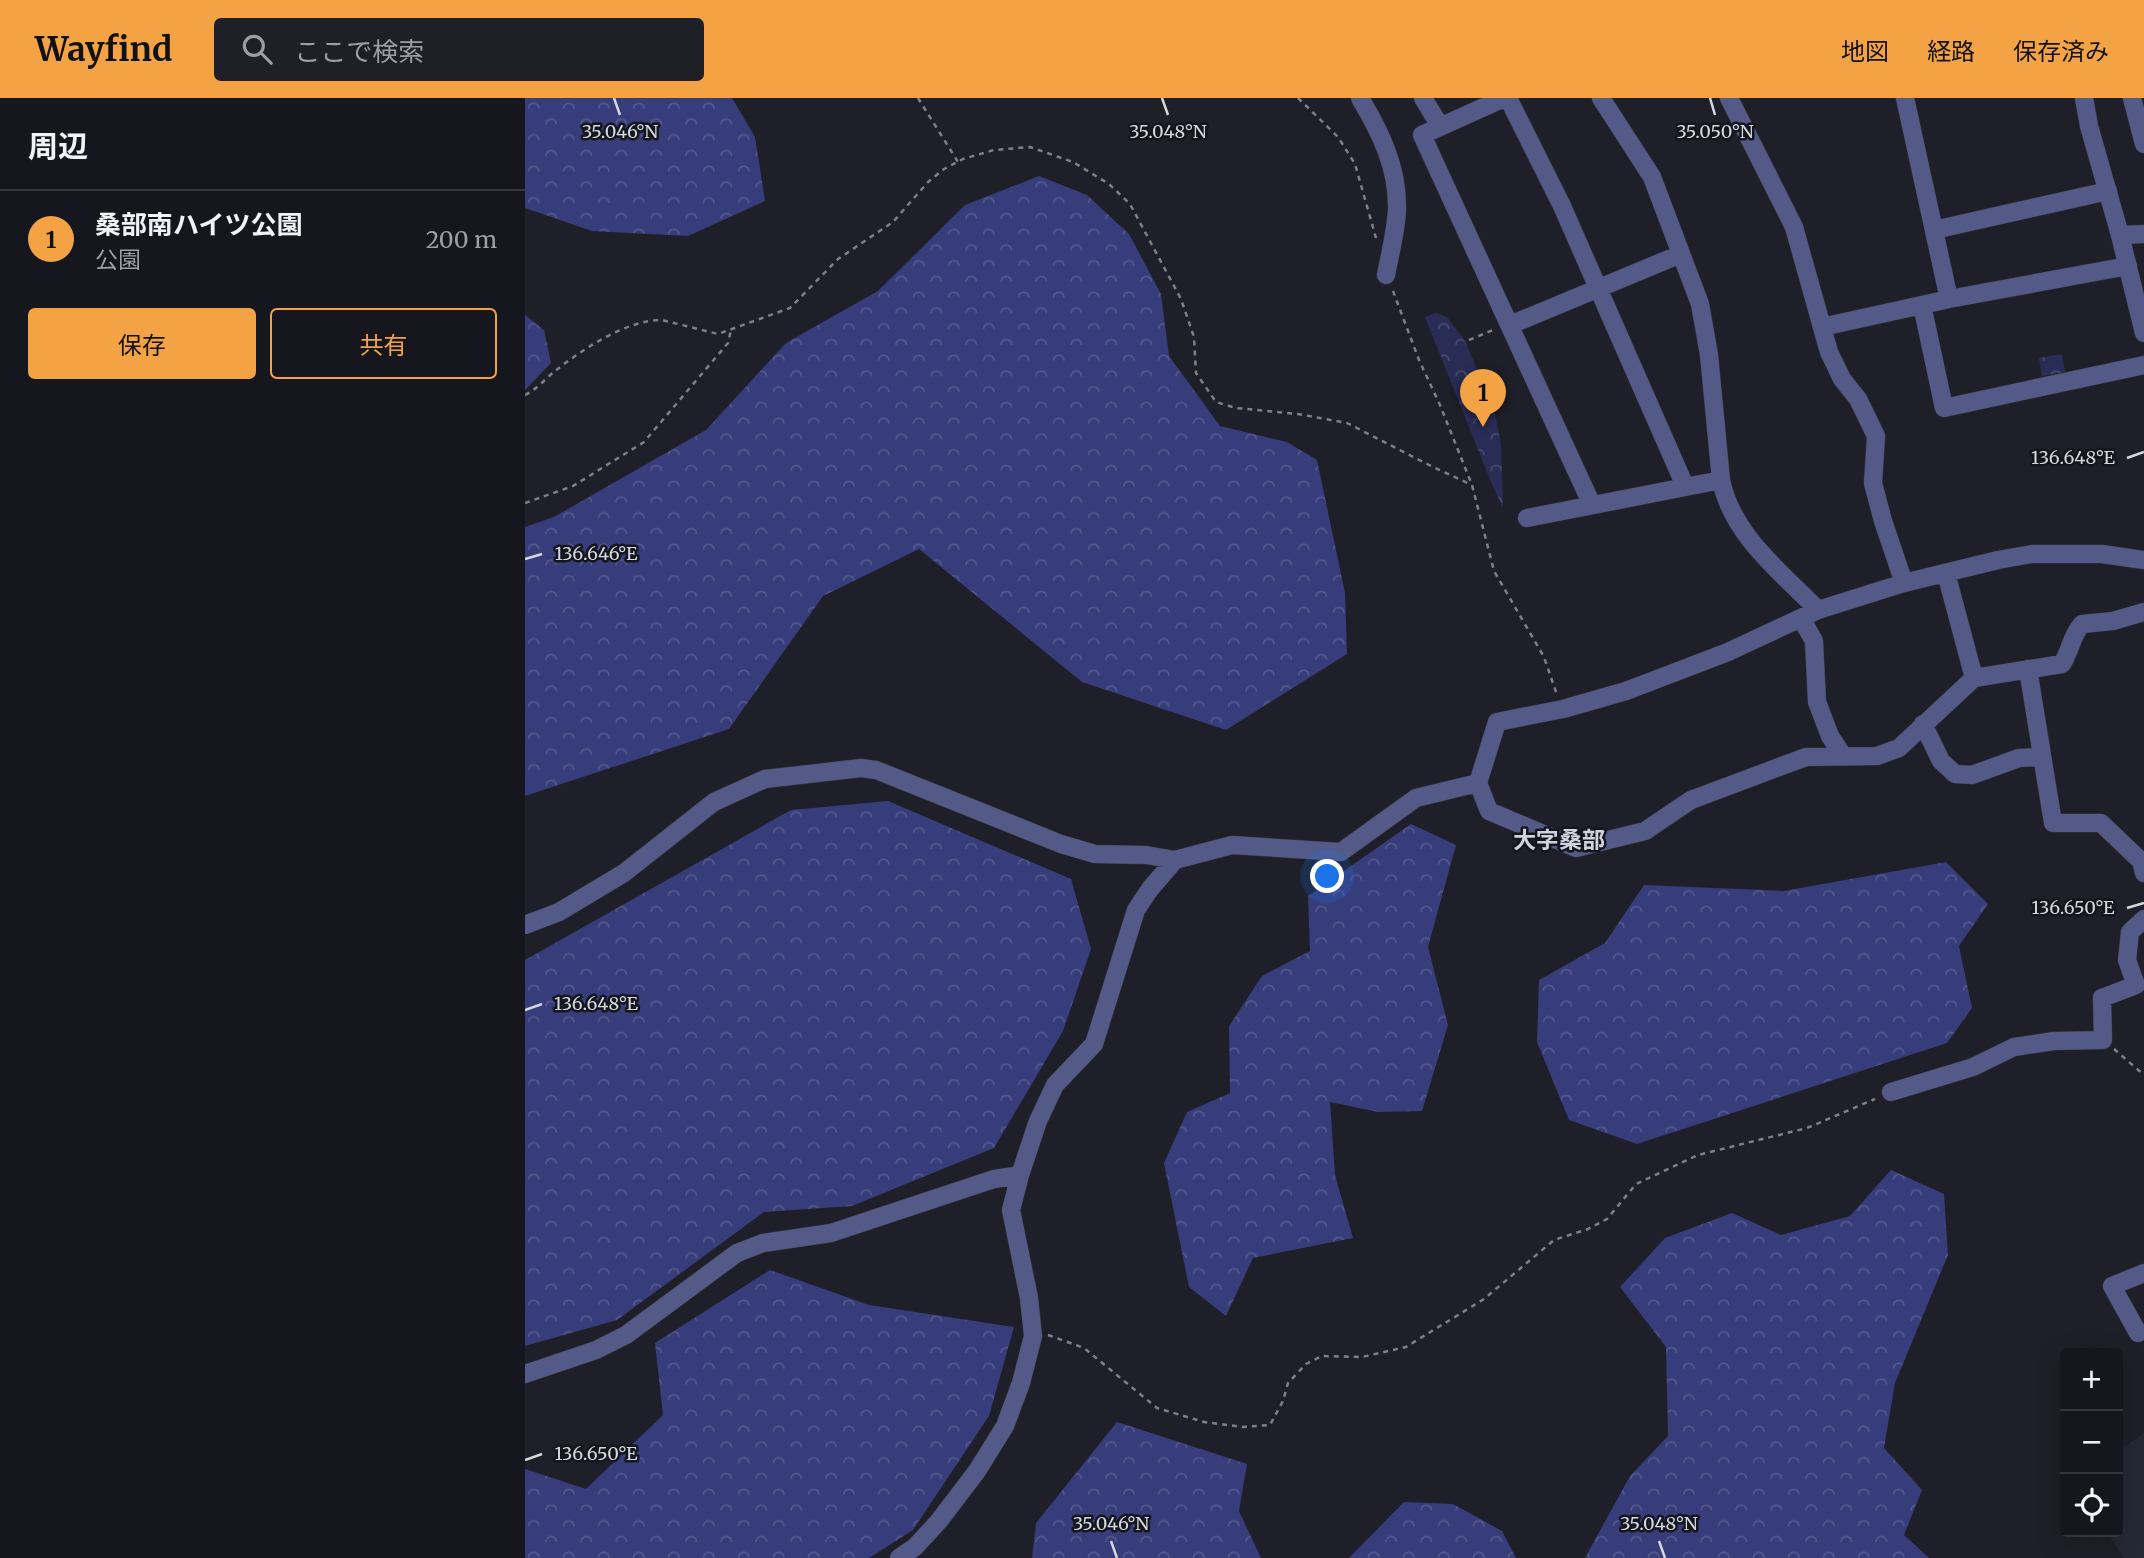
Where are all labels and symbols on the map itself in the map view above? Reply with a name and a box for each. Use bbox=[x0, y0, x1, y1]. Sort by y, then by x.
text: 35.046°N bbox=[582, 120, 658, 143]
text: 35.048°N bbox=[1129, 120, 1207, 143]
text: 35.050°N bbox=[1676, 120, 1754, 143]
pin: 1 bbox=[1460, 369, 1506, 427]
text: 136.648°E bbox=[2031, 446, 2115, 469]
text: 136.646°E bbox=[555, 542, 638, 565]
district label: 大字桑部 bbox=[1513, 825, 1605, 854]
your location bbox=[1310, 859, 1344, 893]
text: 136.650°E bbox=[2031, 896, 2115, 919]
text: 136.648°E bbox=[554, 992, 638, 1015]
text: 136.650°E bbox=[554, 1442, 638, 1465]
text: 35.046°N bbox=[1073, 1512, 1149, 1535]
text: 35.048°N bbox=[1620, 1512, 1698, 1535]

